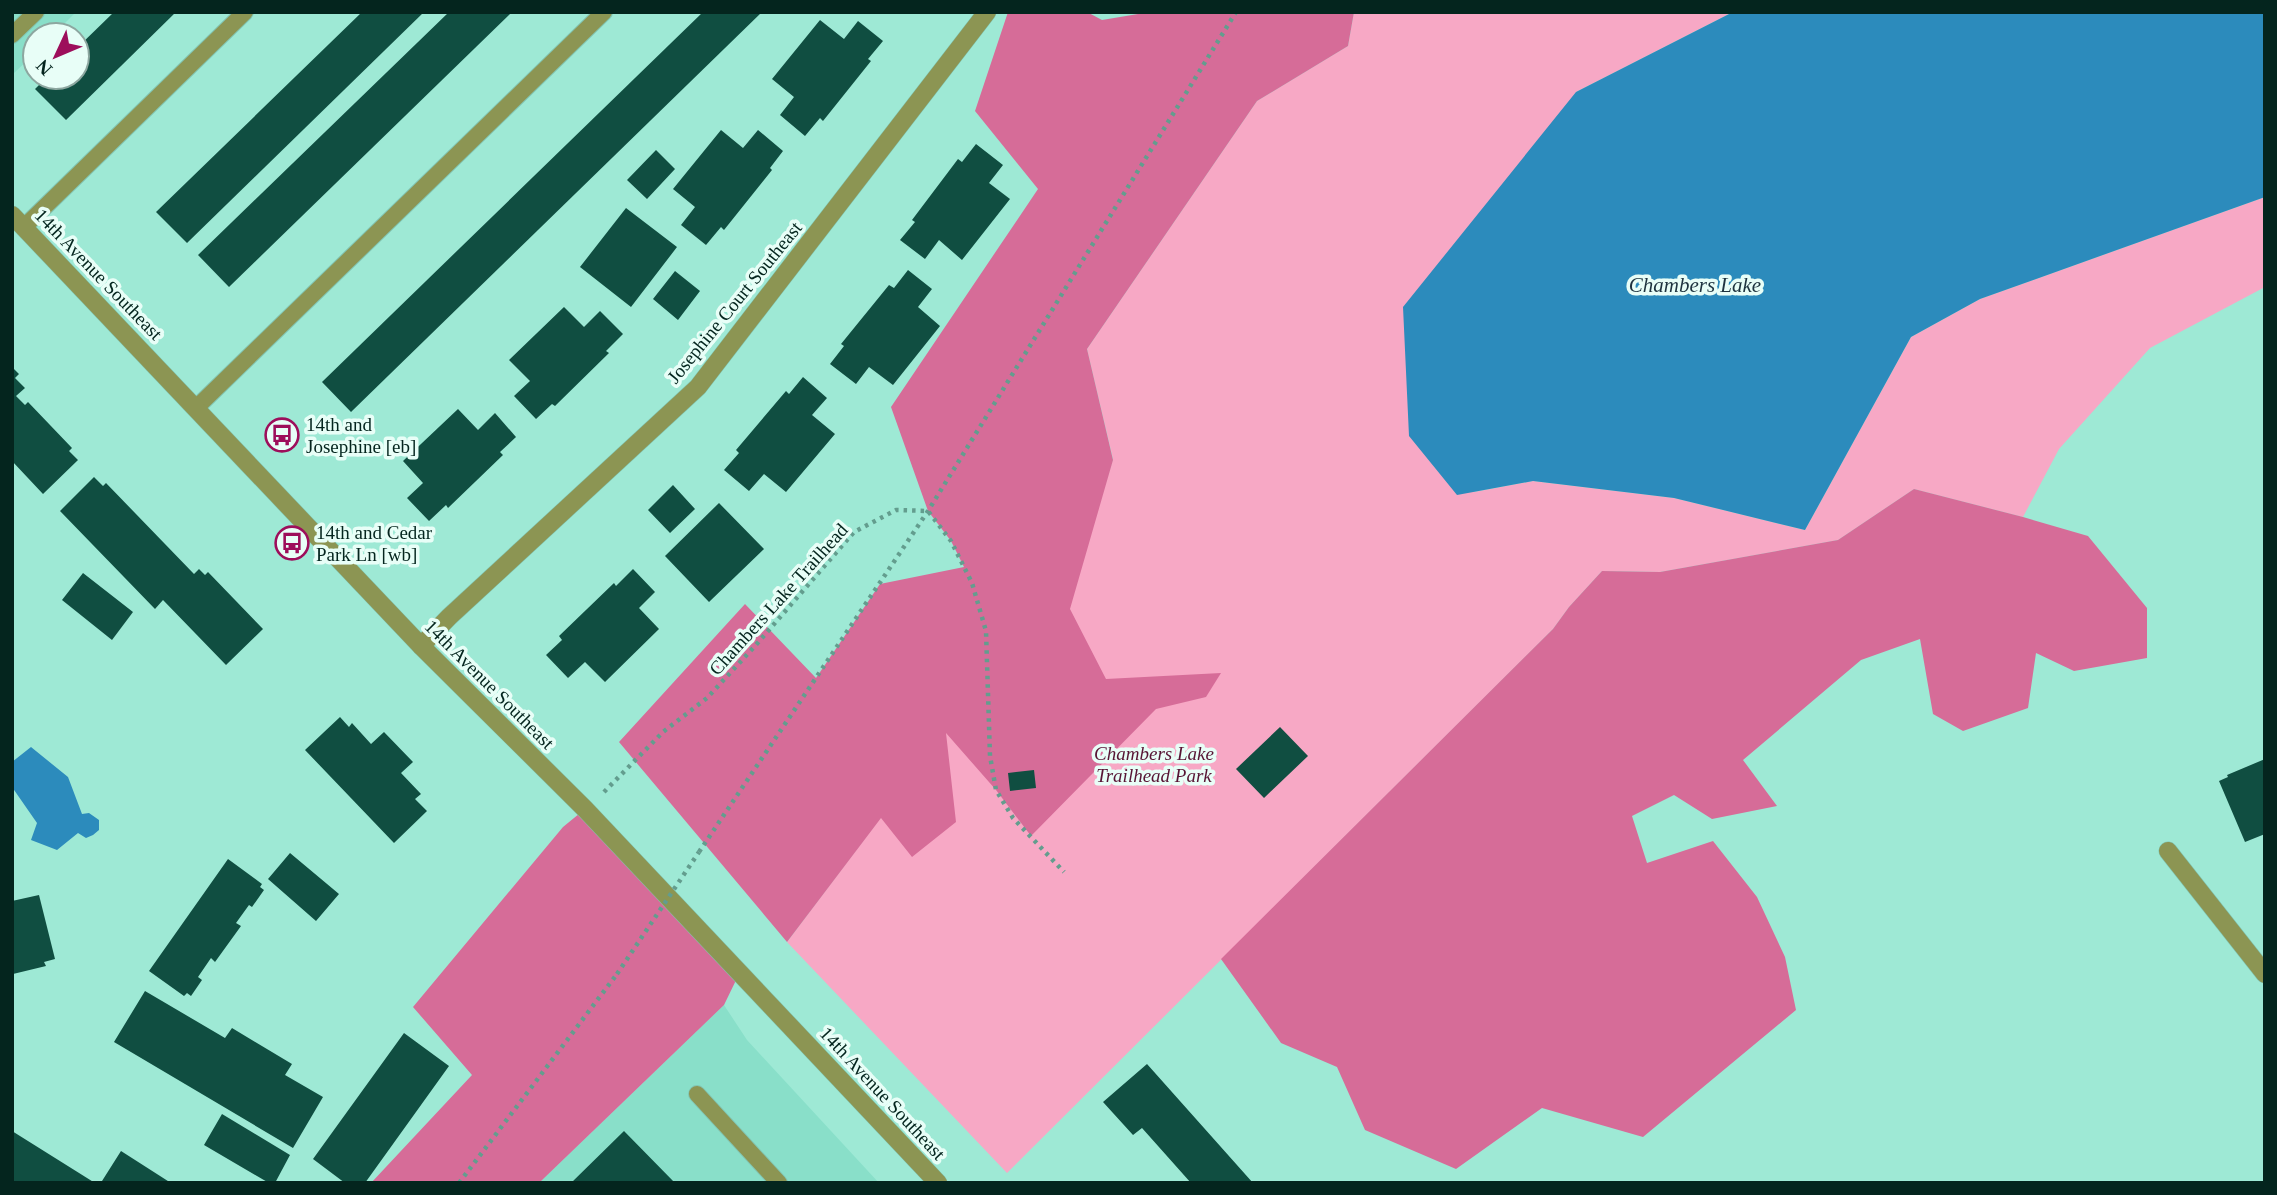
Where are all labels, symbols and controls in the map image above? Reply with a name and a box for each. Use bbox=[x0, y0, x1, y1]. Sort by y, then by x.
north arrow bbox=[21, 21, 91, 91]
text: N bbox=[32, 55, 56, 80]
street label: 14th Avenue Southeast bbox=[31, 205, 167, 345]
street label: Josephine Court Southeast bbox=[663, 217, 806, 387]
water label: Chambers Lake bbox=[1629, 273, 1761, 297]
place label: 14th and Josephine [eb] bbox=[306, 414, 416, 457]
bus stop icon: 14th and Josephine [eb] bbox=[263, 416, 301, 454]
street label: Chambers Lake Trailhead bbox=[705, 519, 852, 679]
place label: 14th and Cedar Park Ln [wb] bbox=[316, 522, 433, 565]
bus stop icon: 14th and Cedar Park Ln [wb] bbox=[273, 524, 311, 562]
street label: 14th Avenue Southeast bbox=[421, 615, 559, 754]
park label: Chambers Lake Trailhead Park bbox=[1094, 743, 1214, 786]
street label: 14th Avenue Southeast bbox=[816, 1023, 950, 1165]

